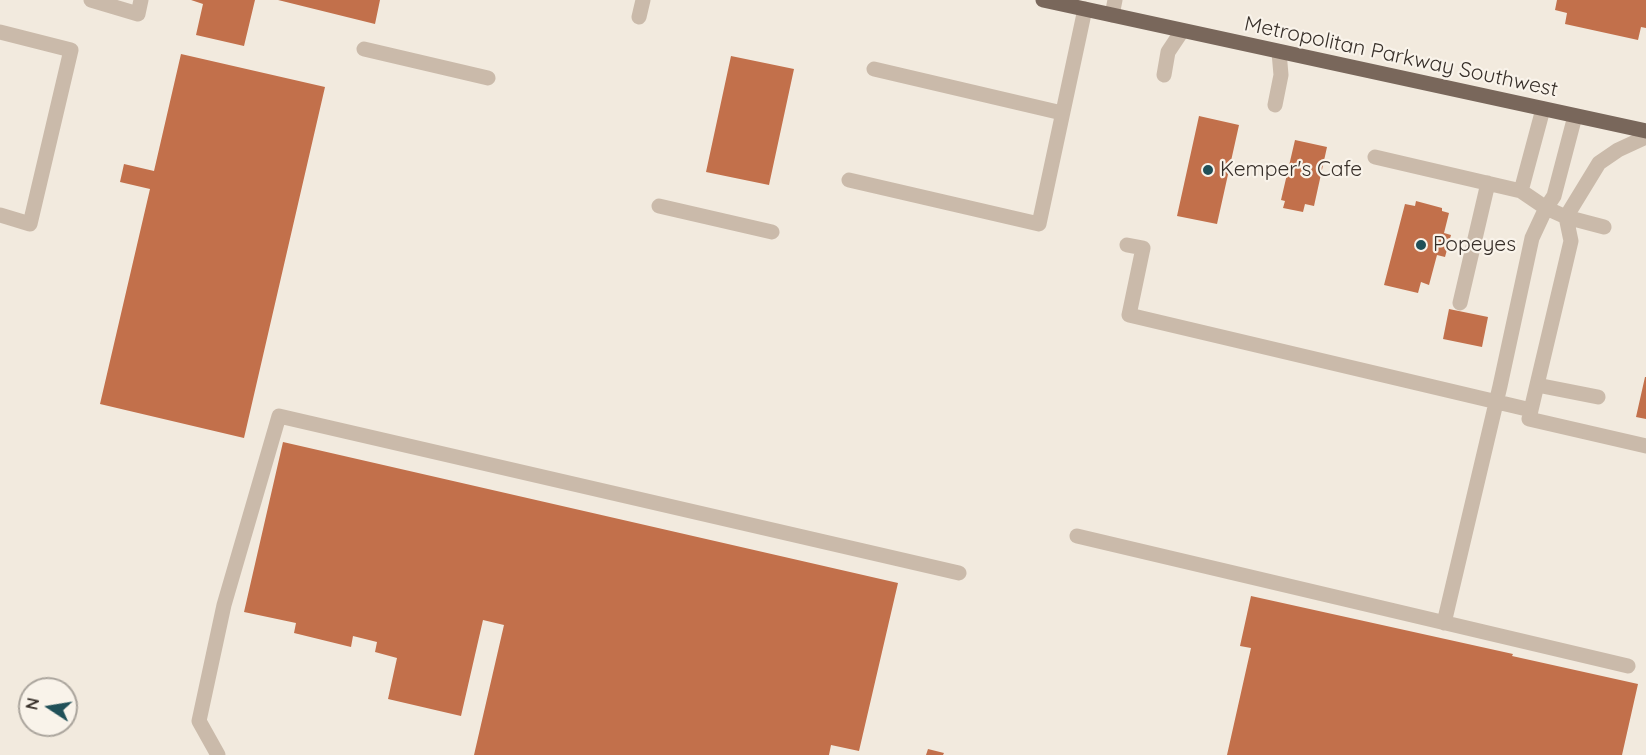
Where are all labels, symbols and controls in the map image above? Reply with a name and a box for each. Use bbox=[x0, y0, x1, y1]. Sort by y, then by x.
street label: Metropolitan Parkway Southwest bbox=[1242, 11, 1560, 103]
place label: Kemper's Cafe bbox=[1220, 157, 1362, 183]
marker: Kemper's Cafe bbox=[1201, 163, 1215, 177]
place label: Popeyes bbox=[1433, 232, 1516, 258]
marker: Popeyes bbox=[1414, 238, 1428, 252]
north arrow bbox=[18, 677, 78, 737]
text: N bbox=[21, 696, 43, 712]

